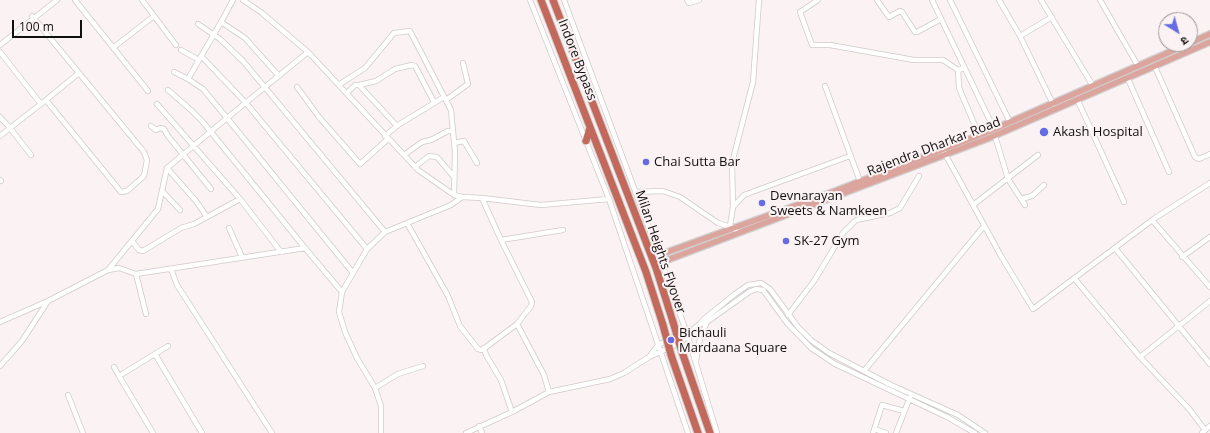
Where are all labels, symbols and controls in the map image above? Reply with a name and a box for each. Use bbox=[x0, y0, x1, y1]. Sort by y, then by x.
scale bar bbox=[14, 12, 84, 38]
north arrow bbox=[1158, 12, 1198, 52]
street label: Indore Bypass bbox=[554, 17, 600, 103]
text: 100 m bbox=[19, 18, 54, 35]
text: उ bbox=[1178, 33, 1192, 49]
street label: Rajendra Dharkar Road bbox=[865, 114, 1003, 180]
place label: Akash Hospital bbox=[1053, 124, 1143, 140]
marker: Akash Hospital bbox=[1038, 126, 1050, 138]
place label: Chai Sutta Bar bbox=[654, 154, 740, 170]
marker: Chai Sutta Bar bbox=[641, 157, 651, 167]
street label: Milan Heights Flyover bbox=[632, 188, 688, 316]
place label: Devnarayan Sweets & Namkeen bbox=[770, 188, 887, 219]
marker: Devnarayan Sweets & Namkeen bbox=[757, 198, 767, 208]
place label: SK-27 Gym bbox=[794, 233, 860, 249]
marker: SK-27 Gym bbox=[781, 236, 791, 246]
place label: Bichauli Mardaana Square bbox=[679, 325, 787, 356]
marker: Bichauli Mardaana Square bbox=[666, 335, 676, 345]

